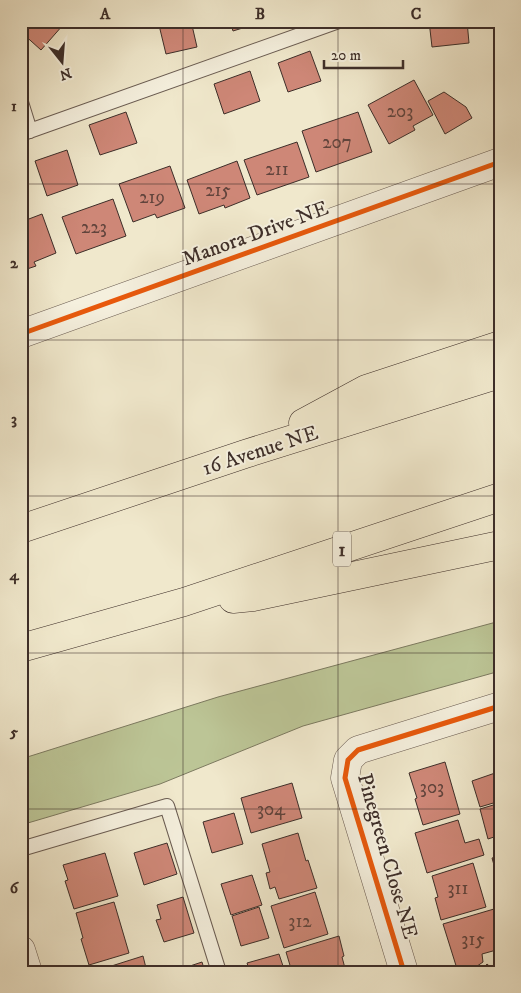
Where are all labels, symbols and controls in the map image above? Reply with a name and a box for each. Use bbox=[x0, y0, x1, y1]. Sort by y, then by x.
text: A bbox=[99, 4, 111, 24]
text: B bbox=[255, 4, 265, 24]
text: C bbox=[411, 4, 421, 24]
north arrow bbox=[38, 38, 88, 88]
scale bar bbox=[324, 38, 402, 70]
text: 20 m bbox=[331, 46, 361, 65]
text: N bbox=[57, 63, 74, 84]
text: 1 bbox=[11, 96, 17, 116]
house number: 203 bbox=[387, 100, 413, 123]
house number: 207 bbox=[322, 131, 352, 154]
house number: 211 bbox=[265, 158, 289, 181]
house number: 215 bbox=[205, 179, 231, 202]
house number: 219 bbox=[139, 186, 165, 209]
street label: Manora Drive NE bbox=[179, 195, 332, 272]
house number: 223 bbox=[81, 216, 107, 239]
text: 2 bbox=[10, 253, 19, 273]
text: 3 bbox=[11, 409, 17, 429]
street label: 16 Avenue NE bbox=[199, 420, 322, 482]
road number: 1 bbox=[333, 532, 351, 566]
text: 4 bbox=[8, 565, 19, 585]
text: 5 bbox=[9, 722, 18, 742]
street label: Pinegreen Close NE bbox=[351, 771, 423, 942]
house number: 303 bbox=[420, 776, 444, 799]
house number: 304 bbox=[257, 798, 286, 821]
house number: 311 bbox=[447, 877, 469, 900]
text: 6 bbox=[10, 878, 20, 898]
house number: 312 bbox=[288, 910, 312, 933]
house number: 315 bbox=[461, 928, 485, 951]

